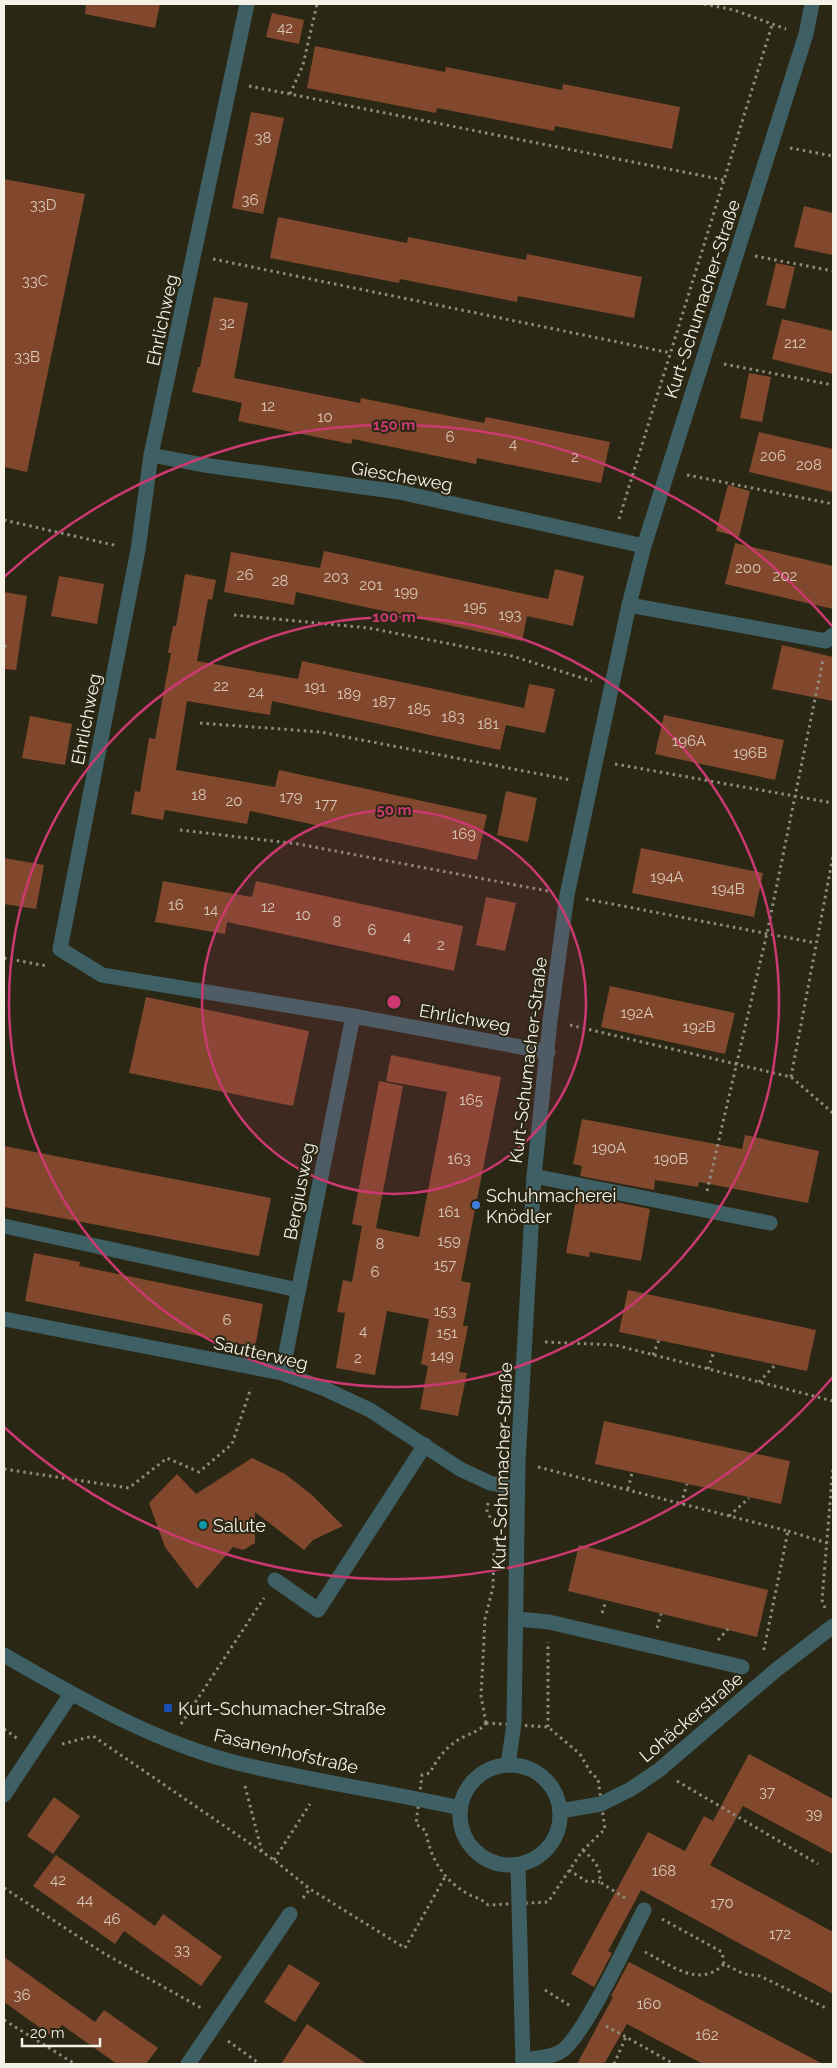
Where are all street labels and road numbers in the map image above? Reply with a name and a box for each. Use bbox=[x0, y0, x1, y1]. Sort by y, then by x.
street label: Kurt-Schumacher-Straße bbox=[660, 197, 744, 401]
street label: Ehrlichweg bbox=[142, 272, 182, 368]
street label: Giescheweg bbox=[350, 457, 454, 495]
street label: Ehrlichweg bbox=[67, 671, 105, 767]
street label: Kurt-Schumacher-Straße bbox=[505, 955, 551, 1164]
street label: Ehrlichweg bbox=[417, 1000, 513, 1036]
street label: Bergiusweg bbox=[279, 1140, 319, 1242]
street label: Sautterweg bbox=[212, 1332, 310, 1374]
street label: Kurt-Schumacher-Straße bbox=[488, 1361, 516, 1570]
street label: Lohäckerstraße bbox=[635, 1667, 747, 1766]
street label: Fasanenhofstraße bbox=[212, 1724, 361, 1778]

